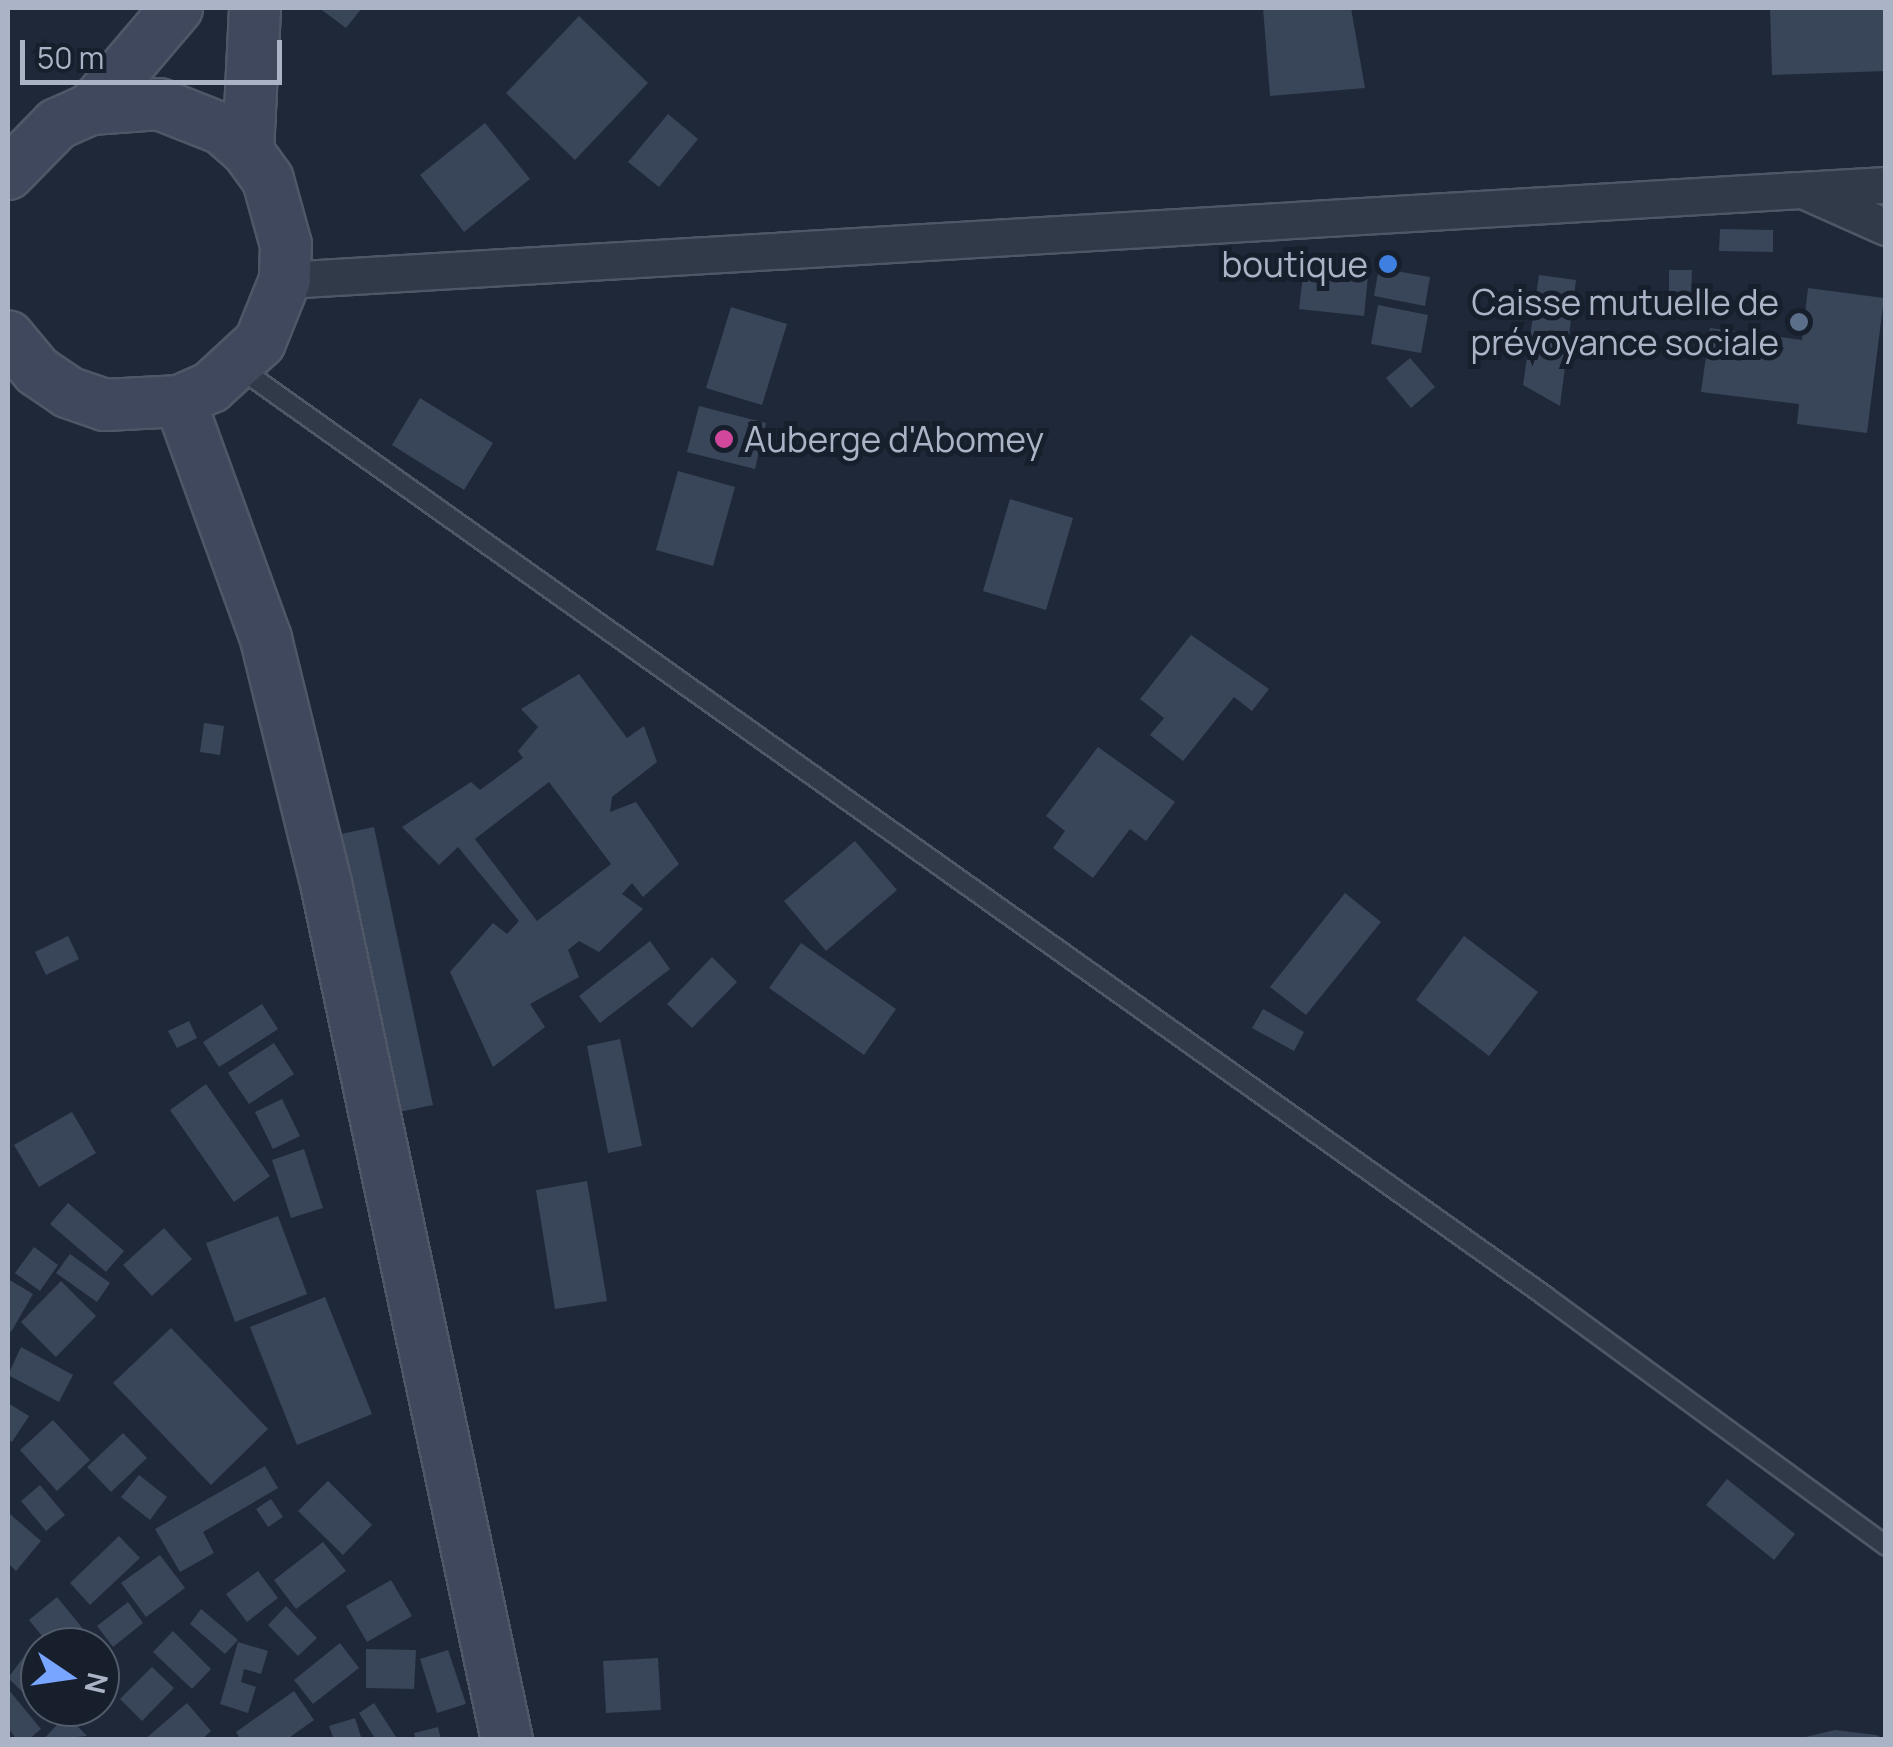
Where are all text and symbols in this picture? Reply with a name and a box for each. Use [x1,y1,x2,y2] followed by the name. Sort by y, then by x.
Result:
[25,20,288,82] scale bar
[37,37,104,78] text: 50 m
[1222,243,1368,285] place label: boutique
[1377,253,1399,275] marker: boutique
[1470,281,1779,363] place label: Caisse mutuelle de prévoyance sociale
[1788,311,1810,333] marker: Caisse mutuelle de prévoyance sociale
[744,418,1044,460] place label: Auberge d'Abomey
[713,428,735,450] marker: Auberge d'Abomey
[20,1627,120,1727] north arrow
[77,1669,118,1697] text: N

